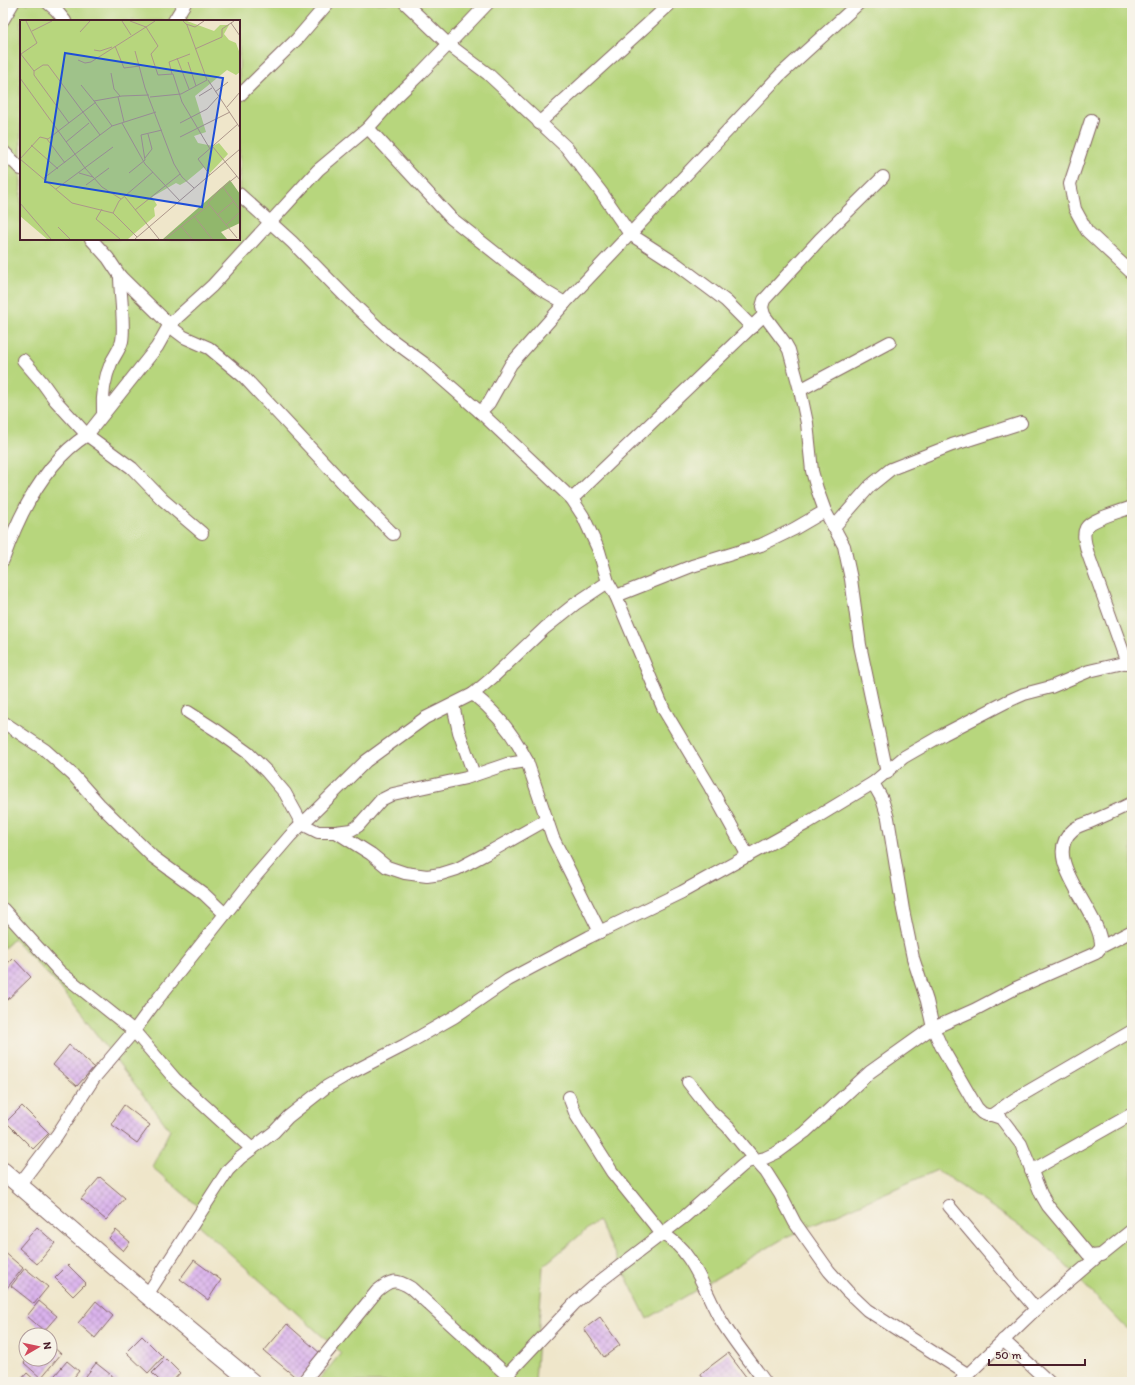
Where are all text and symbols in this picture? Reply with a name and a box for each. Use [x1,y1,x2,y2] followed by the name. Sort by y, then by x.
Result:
[20,20,240,240] inset map
[18,1327,58,1367] north arrow
[40,1341,54,1350] text: N
[989,1341,1085,1367] scale bar
[995,1348,1021,1362] text: 50 m

